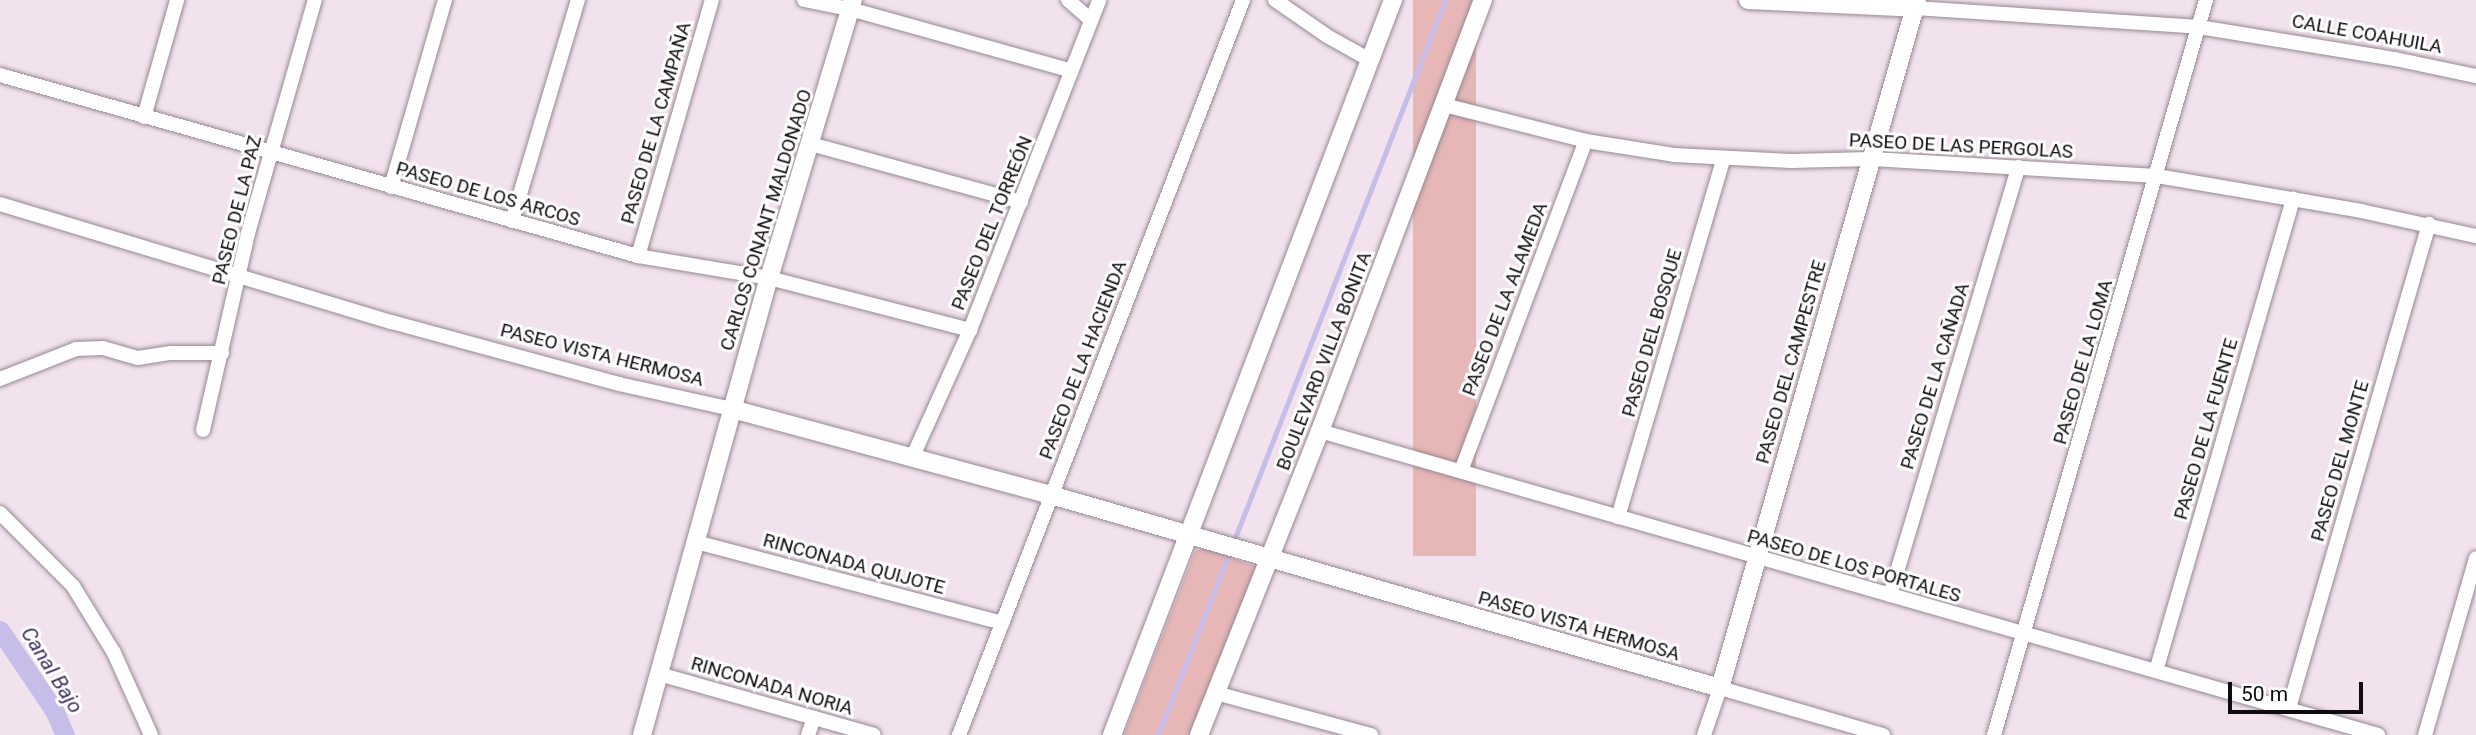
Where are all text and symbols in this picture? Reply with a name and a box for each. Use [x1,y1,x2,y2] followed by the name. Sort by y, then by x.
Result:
[2290,10,2444,58] street label: CALLE COAHUILA
[616,19,696,227] street label: PASEO DE LA CAMPAÑA
[715,86,817,354] street label: CARLOS CONANT MALDONADO
[1848,129,2074,163] street label: PASEO DE LAS PERGOLAS
[947,132,1037,314] street label: PASEO DEL TORREÓN
[207,133,267,287] street label: PASEO DE LA PAZ
[393,157,583,231] street label: PASEO DE LOS ARCOS
[1457,199,1553,399] street label: PASEO DE LA ALAMEDA
[1617,246,1687,420] street label: PASEO DEL BOSQUE
[1272,248,1376,474] street label: BOULEVARD VILLA BONITA
[1035,257,1131,463] street label: PASEO DE LA HACIENDA
[1751,258,1831,466] street label: PASEO DEL CAMPESTRE
[2049,277,2117,447] street label: PASEO DE LA LOMA
[1896,280,1974,472] street label: PASEO DE LA CAÑADA
[498,319,706,391] street label: PASEO VISTA HERMOSA
[2169,336,2243,522] street label: PASEO DE LA FUENTE
[2306,378,2374,544] street label: PASEO DEL MONTE
[1745,525,1963,607] street label: PASEO DE LOS PORTALES
[761,529,947,599] street label: RINCONADA QUIJOTE
[1476,586,1682,666] street label: PASEO VISTA HERMOSA
[16,622,88,718] water label: Canal Bajo
[688,652,856,720] street label: RINCONADA NORIA
[2231,668,2366,712] scale bar
[2241,682,2288,706] text: 50 m

